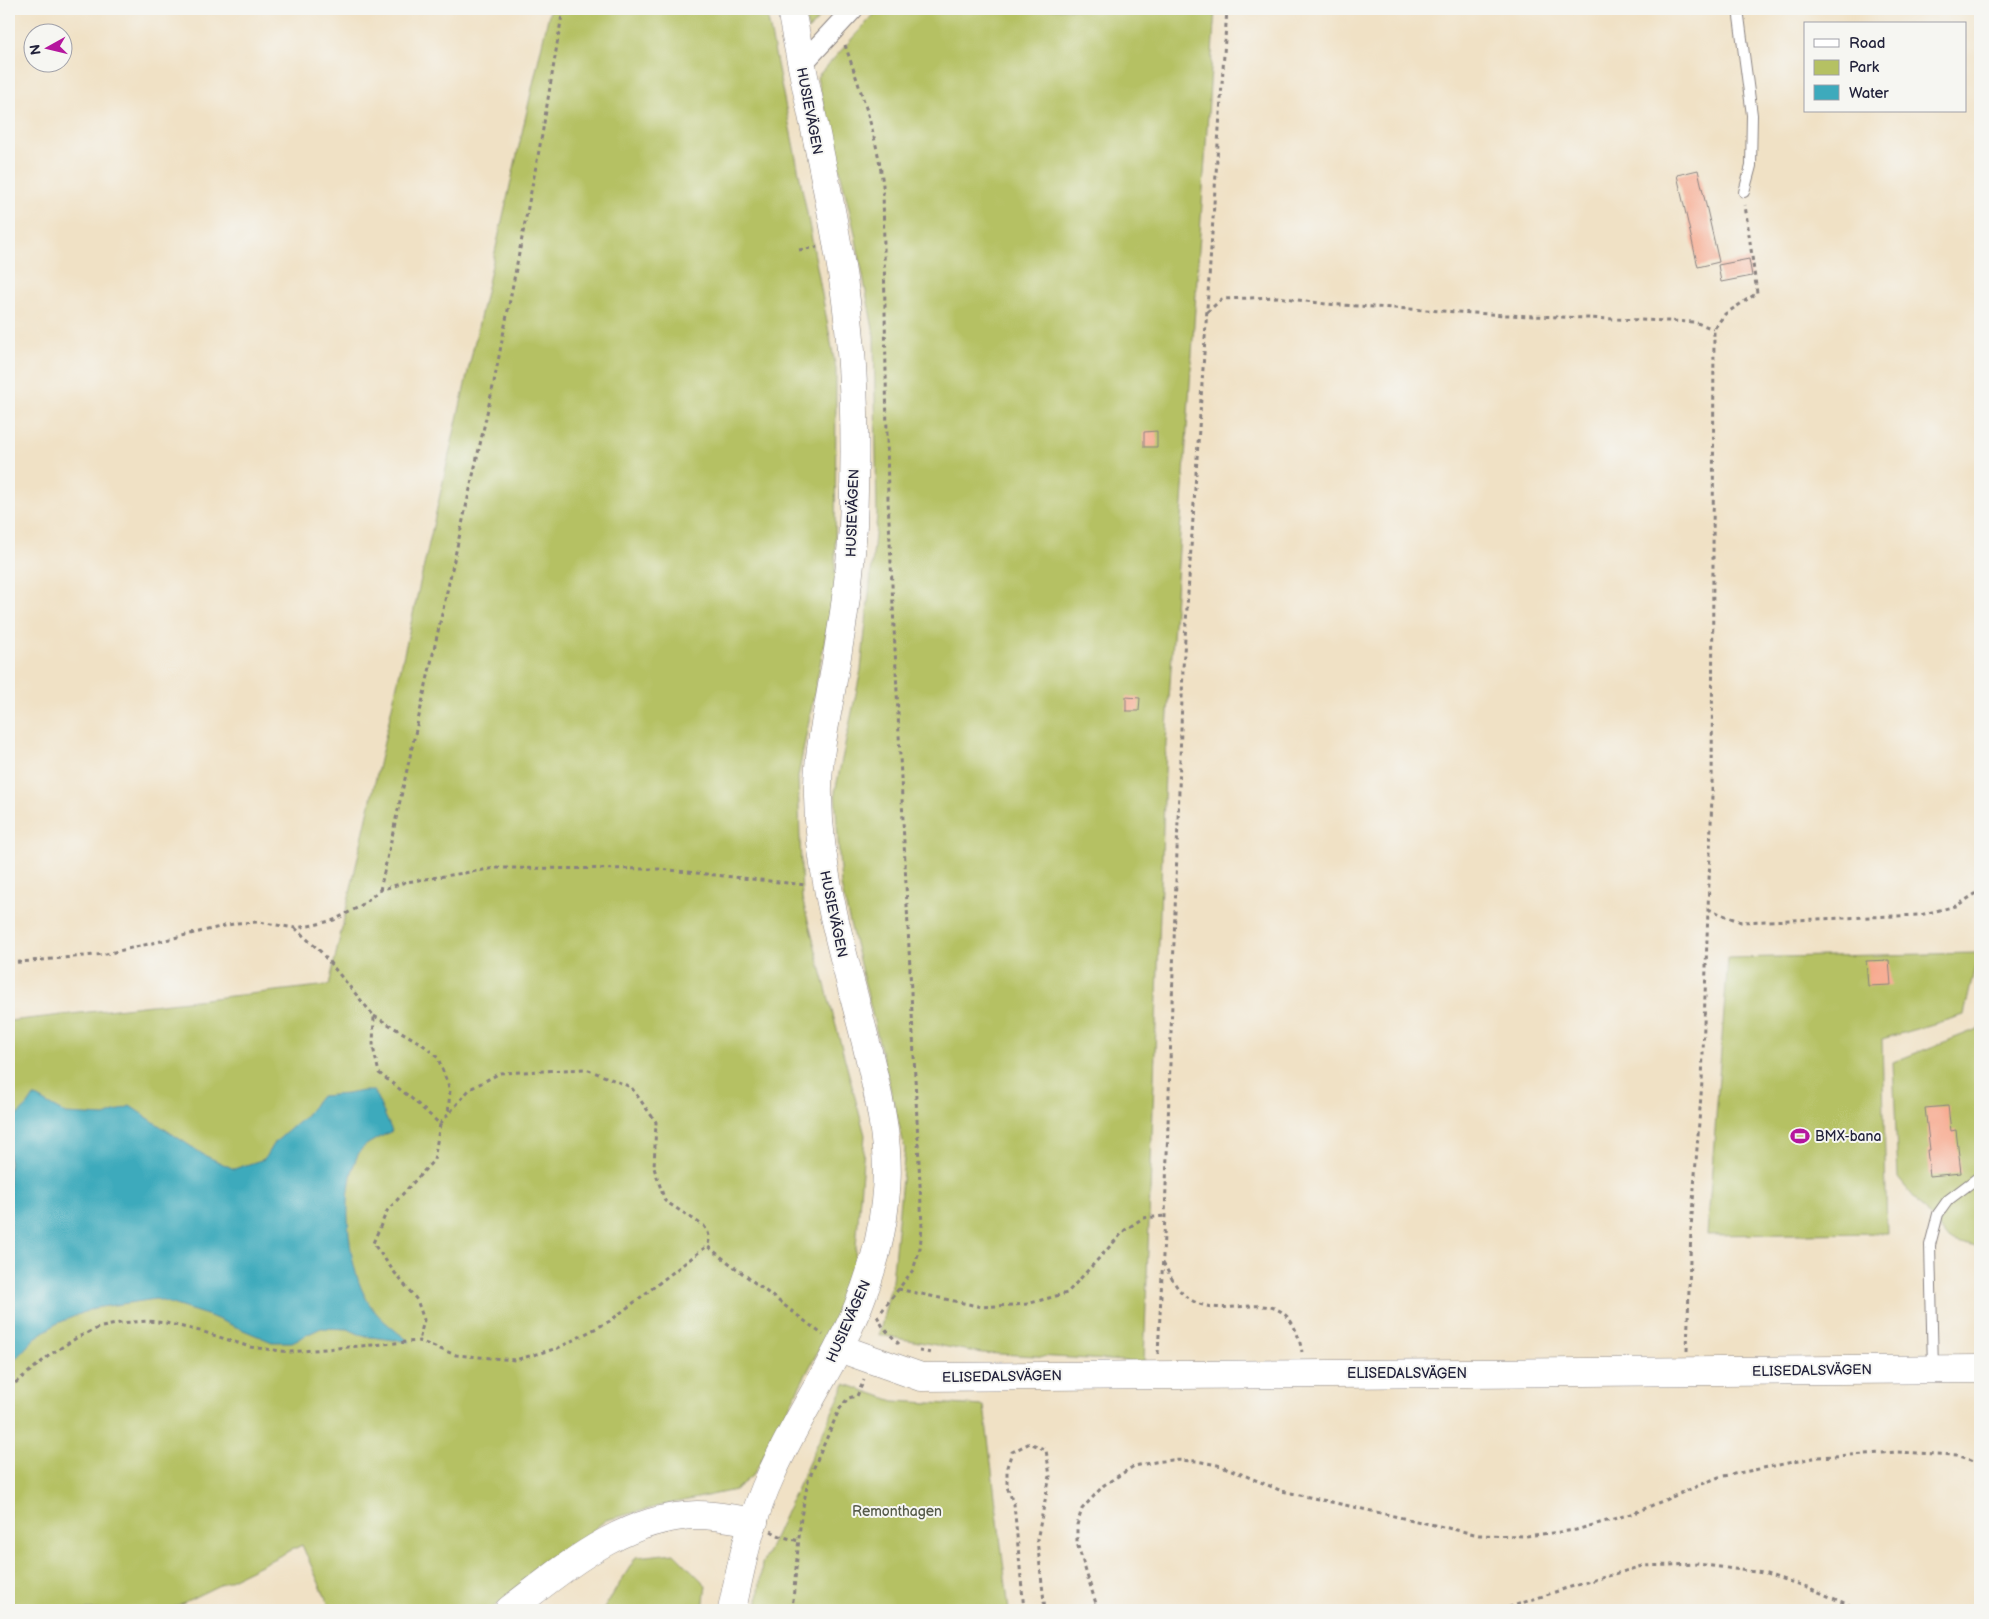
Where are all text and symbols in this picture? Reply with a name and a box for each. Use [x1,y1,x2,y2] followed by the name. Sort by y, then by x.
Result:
[22,22,72,72] north arrow
[1804,22,1966,112] legend
[1849,34,1885,53] text: Road
[26,43,45,56] text: N
[1849,58,1880,77] text: Park
[793,66,826,156] street label: HUSIEVÄGEN
[1849,84,1889,103] text: Water
[842,469,863,557] street label: HUSIEVÄGEN
[816,869,851,959] street label: HUSIEVÄGEN
[1789,1125,1811,1147] sports icon: BMX-bana
[1815,1128,1881,1145] place label: BMX-bana
[823,1277,874,1365] street label: HUSIEVÄGEN
[1752,1361,1872,1380] street label: ELISEDALSVÄGEN
[1347,1365,1467,1382] street label: ELISEDALSVÄGEN
[942,1367,1062,1386] street label: ELISEDALSVÄGEN
[852,1503,942,1520] park label: Remonthagen

